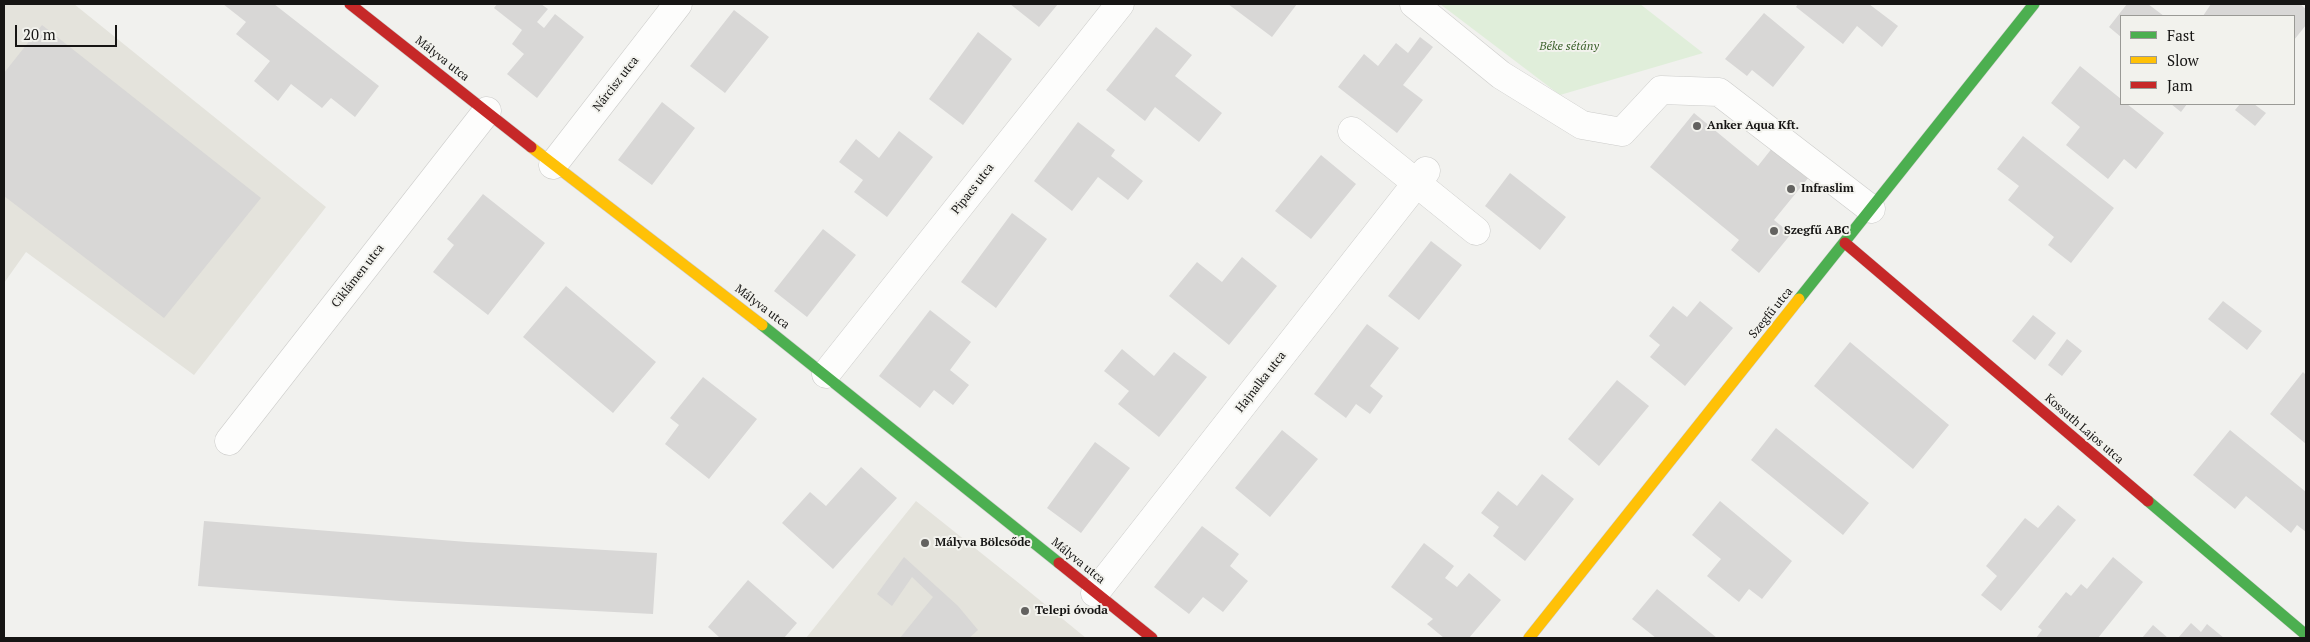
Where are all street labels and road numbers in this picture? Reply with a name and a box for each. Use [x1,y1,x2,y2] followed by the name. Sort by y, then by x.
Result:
[412,33,472,85] street label: Mályva utca
[590,54,642,114] street label: Nárcisz utca
[949,161,997,217] street label: Pipacs utca
[329,241,387,311] street label: Ciklámen utca
[732,282,792,332] street label: Mályva utca
[1746,285,1796,341] street label: Szegfű utca
[1233,349,1289,415] street label: Hajnalka utca
[2042,391,2126,467] street label: Kossuth Lajos utca
[1048,535,1108,587] street label: Mályva utca

